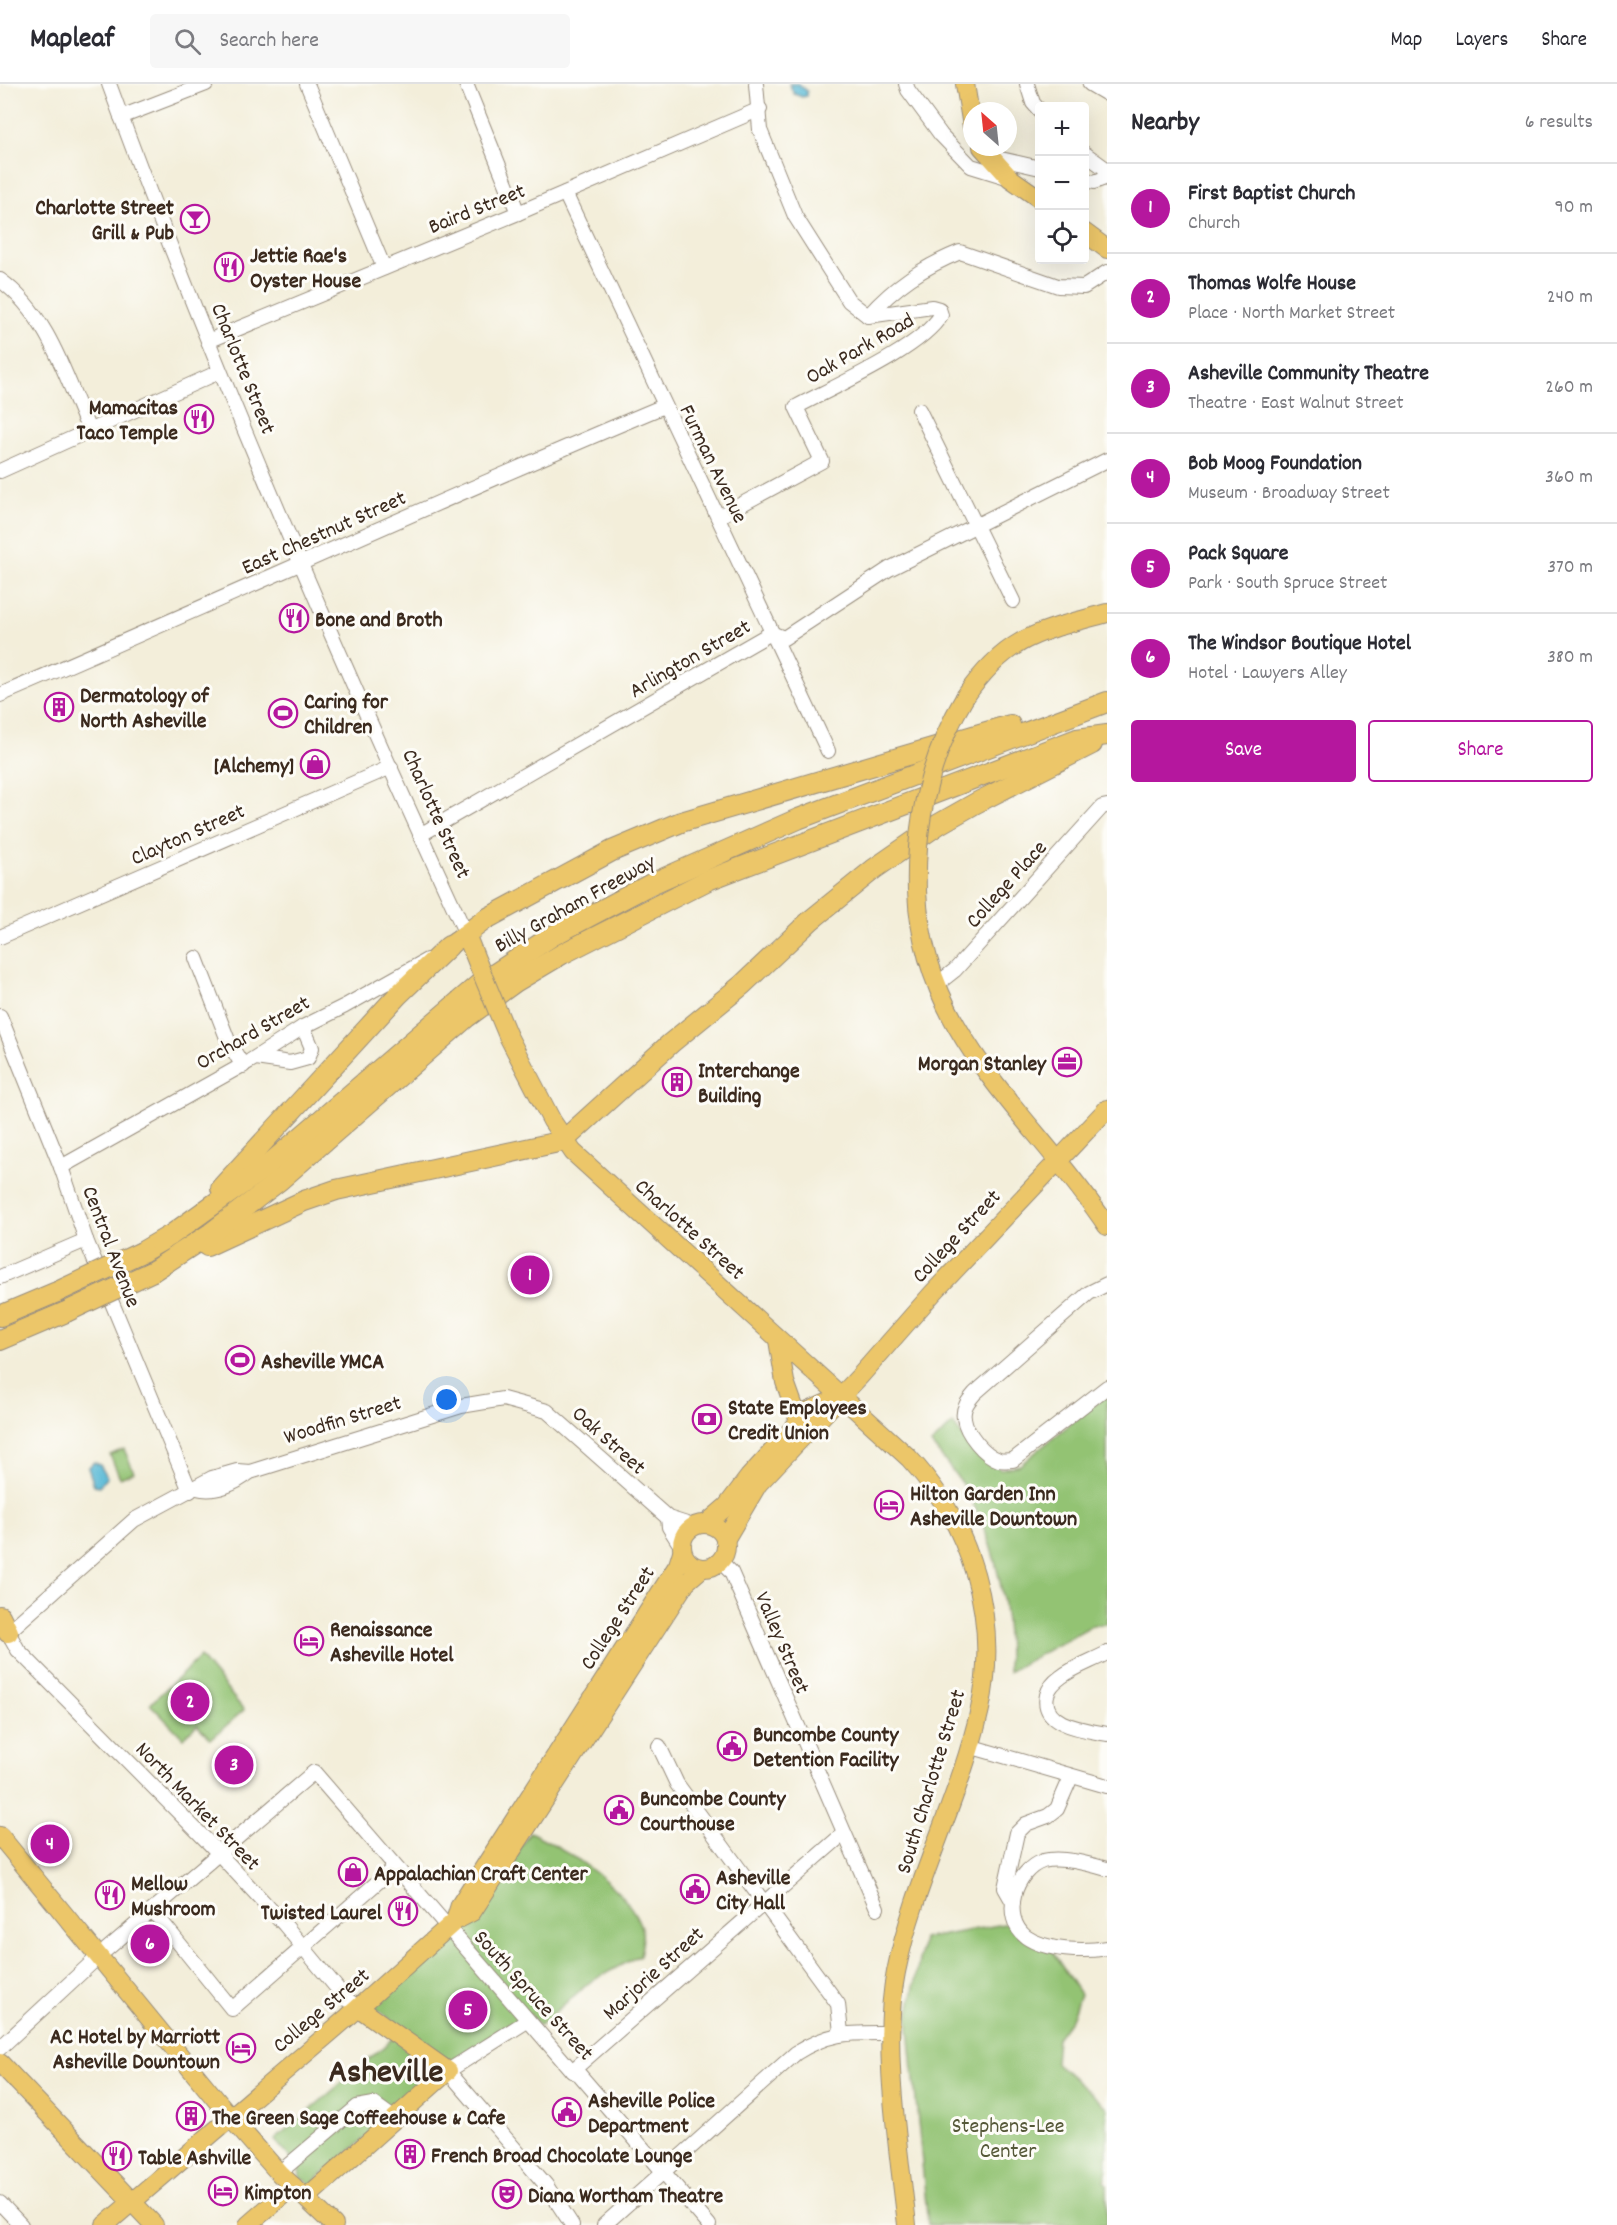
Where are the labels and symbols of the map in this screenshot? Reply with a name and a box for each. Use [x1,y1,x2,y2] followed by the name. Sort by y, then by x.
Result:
[963,102,1017,156] north arrow
[424,177,530,244] street label: Baird Street
[35,194,175,250] place label: Charlotte Street Grill & Pub
[179,203,211,235] bar icon: Charlotte Street Grill & Pub
[250,242,362,298] place label: Jettie Rae's Oyster House
[213,251,245,283] restaurant icon: Jettie Rae's Oyster House
[201,299,282,439] street label: Charlotte Street
[801,306,921,394] street label: Oak Park Road
[77,394,178,450] place label: Mamacitas Taco Temple
[670,400,754,529] street label: Furman Avenue
[183,403,215,435] restaurant icon: Mamacitas Taco Temple
[237,484,412,584] street label: East Chestnut Street
[278,602,310,634] restaurant icon: Bone and Broth
[315,606,443,637] place label: Bone and Broth
[624,613,757,707] street label: Arlington Street
[80,682,210,738] place label: Dermatology of North Asheville
[304,688,389,744] place label: Caring for Children
[43,691,75,723] building icon: Dermatology of North Asheville
[267,697,299,729] sports icon: Caring for Children
[392,745,477,884] street label: Charlotte Street
[299,748,331,780] shop icon: [Alchemy]
[214,752,294,783] place label: [Alchemy]
[126,797,250,875] street label: Clayton Street
[960,834,1056,936] street label: College Place
[490,847,663,962] street label: Billy Graham Freeway
[191,989,316,1079] street label: Orchard Street
[1051,1046,1083,1078] office icon: Morgan Stanley
[918,1050,1047,1081] place label: Morgan Stanley
[698,1057,800,1113] place label: Interchange Building
[661,1066,693,1098] building icon: Interchange Building
[627,1173,751,1289] street label: Charlotte Street
[72,1182,147,1312] street label: Central Avenue
[906,1183,1009,1291] street label: College Street
[510,1252,550,1298] pin: 1
[224,1344,256,1376] sports icon: Asheville YMCA
[261,1348,384,1379] place label: Asheville YMCA
[432,1385,461,1414] your location
[280,1389,406,1454] street label: Woodfin Street
[728,1394,867,1450] place label: State Employees Credit Union
[564,1400,652,1483] street label: Oak Street
[691,1403,723,1435] bank icon: State Employees Credit Union
[910,1480,1077,1536] place label: Hilton Garden Inn Asheville Downtown
[873,1489,905,1521] hotel icon: Hilton Garden Inn Asheville Downtown
[574,1561,664,1677] street label: College Street
[745,1587,816,1699] street label: Valley Street
[330,1616,454,1672] place label: Renaissance Asheville Hotel
[293,1625,325,1657] hotel icon: Renaissance Asheville Hotel
[170,1680,210,1724] pin: 2
[890,1686,975,1878] street label: South Charlotte Street
[753,1721,900,1777] place label: Buncombe County Detention Facility
[716,1730,748,1762] public building icon: Buncombe County Detention Facility
[127,1736,266,1879] street label: North Market Street
[214,1742,254,1788] pin: 3
[640,1785,786,1841] place label: Buncombe County Courthouse
[603,1794,635,1826] public building icon: Buncombe County Courthouse
[31,1822,70,1866] pin: 4
[337,1856,369,1888] shop icon: Appalachian Craft Center
[374,1860,588,1891] place label: Appalachian Craft Center
[716,1864,791,1920] place label: Asheville City Hall
[131,1870,216,1926] place label: Mellow Mushroom
[679,1873,711,1905] public building icon: Asheville City Hall
[94,1879,126,1911] restaurant icon: Mellow Mushroom
[387,1895,419,1927] restaurant icon: Twisted Laurel
[261,1899,383,1930] place label: Twisted Laurel
[597,1920,712,2029] street label: Marjorie Street
[130,1922,170,1966] pin: 6
[465,1924,600,2069] street label: South Spruce Street
[267,1962,378,2062] street label: College Street
[448,1988,488,2032] pin: 5
[50,2023,221,2079] place label: AC Hotel by Marriott Asheville Downtown
[225,2032,257,2064] hotel icon: AC Hotel by Marriott Asheville Downtown
[329,2050,444,2099] district label: Asheville
[588,2087,715,2143] place label: Asheville Police Department
[551,2096,583,2128] public building icon: Asheville Police Department
[175,2100,207,2132] building icon: The Green Sage Coffeehouse & Cafe
[212,2104,506,2135] place label: The Green Sage Coffeehouse & Cafe
[952,2112,1064,2168] park label: Stephens-Lee Center
[394,2138,426,2170] building icon: French Broad Chocolate Lounge
[101,2140,133,2172] restaurant icon: Table Ashville
[431,2142,693,2173] place label: French Broad Chocolate Lounge
[138,2144,252,2175] place label: Table Ashville
[207,2175,239,2207] hotel icon: Kimpton
[491,2178,523,2210] theatre icon: Diana Wortham Theatre
[244,2179,312,2210] place label: Kimpton
[528,2182,724,2213] place label: Diana Wortham Theatre

